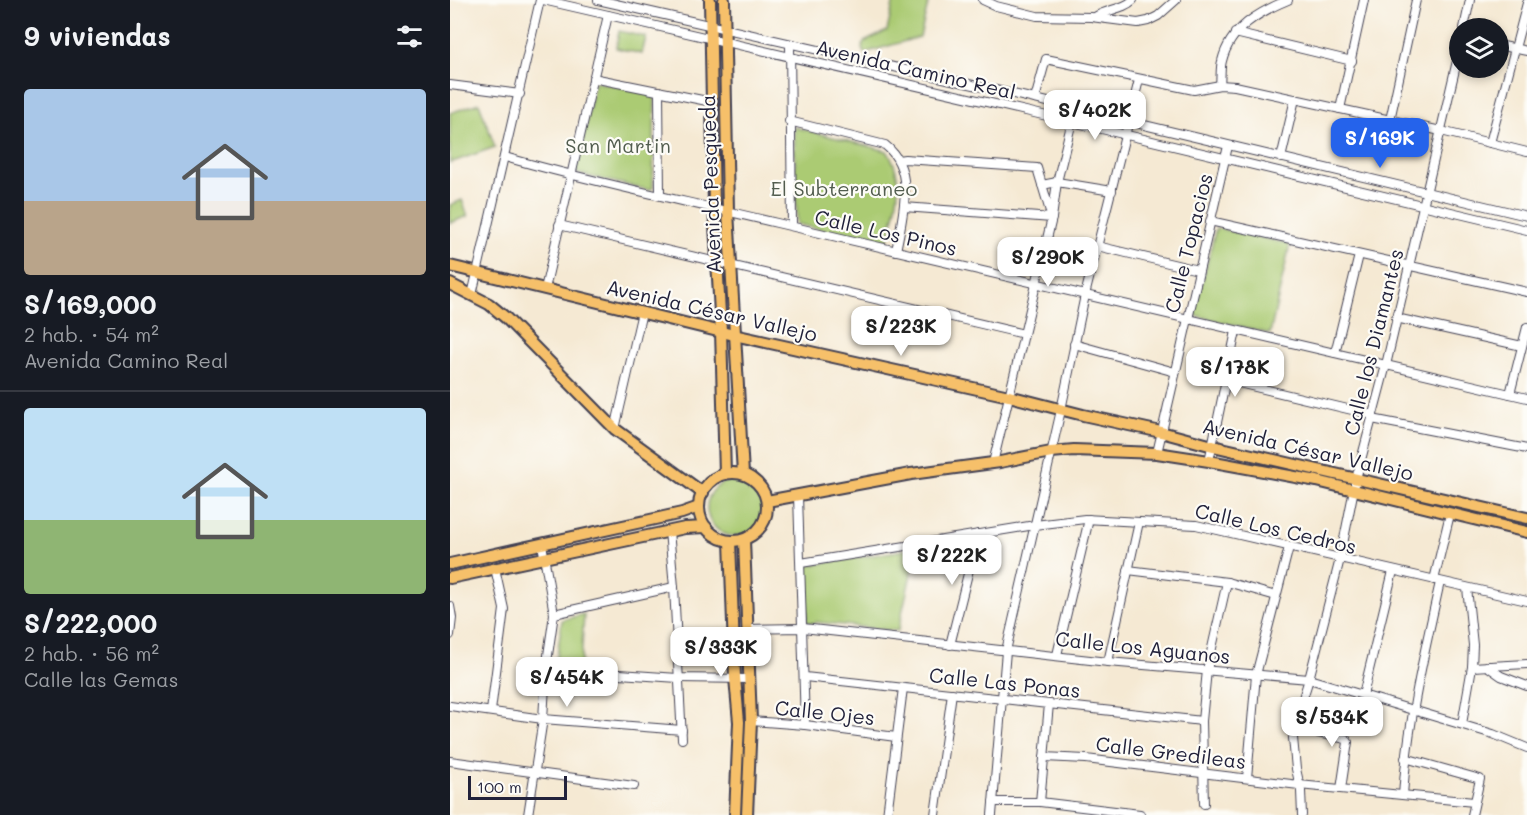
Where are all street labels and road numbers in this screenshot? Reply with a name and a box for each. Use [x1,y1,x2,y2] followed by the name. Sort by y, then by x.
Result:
[814,33,1018,105] street label: Avenida Camino Real
[694,94,726,274] street label: Avenida Pesqueda
[1158,171,1218,315] street label: Calle Topacios
[812,203,960,261] street label: Calle Los Pinos
[1337,246,1409,438] street label: Calle los Diamantes
[604,273,820,347] street label: Avenida César Vallejo
[1200,412,1416,486] street label: Avenida César Vallejo
[1193,497,1359,559] street label: Calle Los Cedros
[1054,625,1232,669] street label: Calle Los Aguanos
[928,661,1082,703] street label: Calle Las Ponas
[774,694,876,730] street label: Calle Ojes
[1094,730,1248,774] street label: Calle Gredileas

